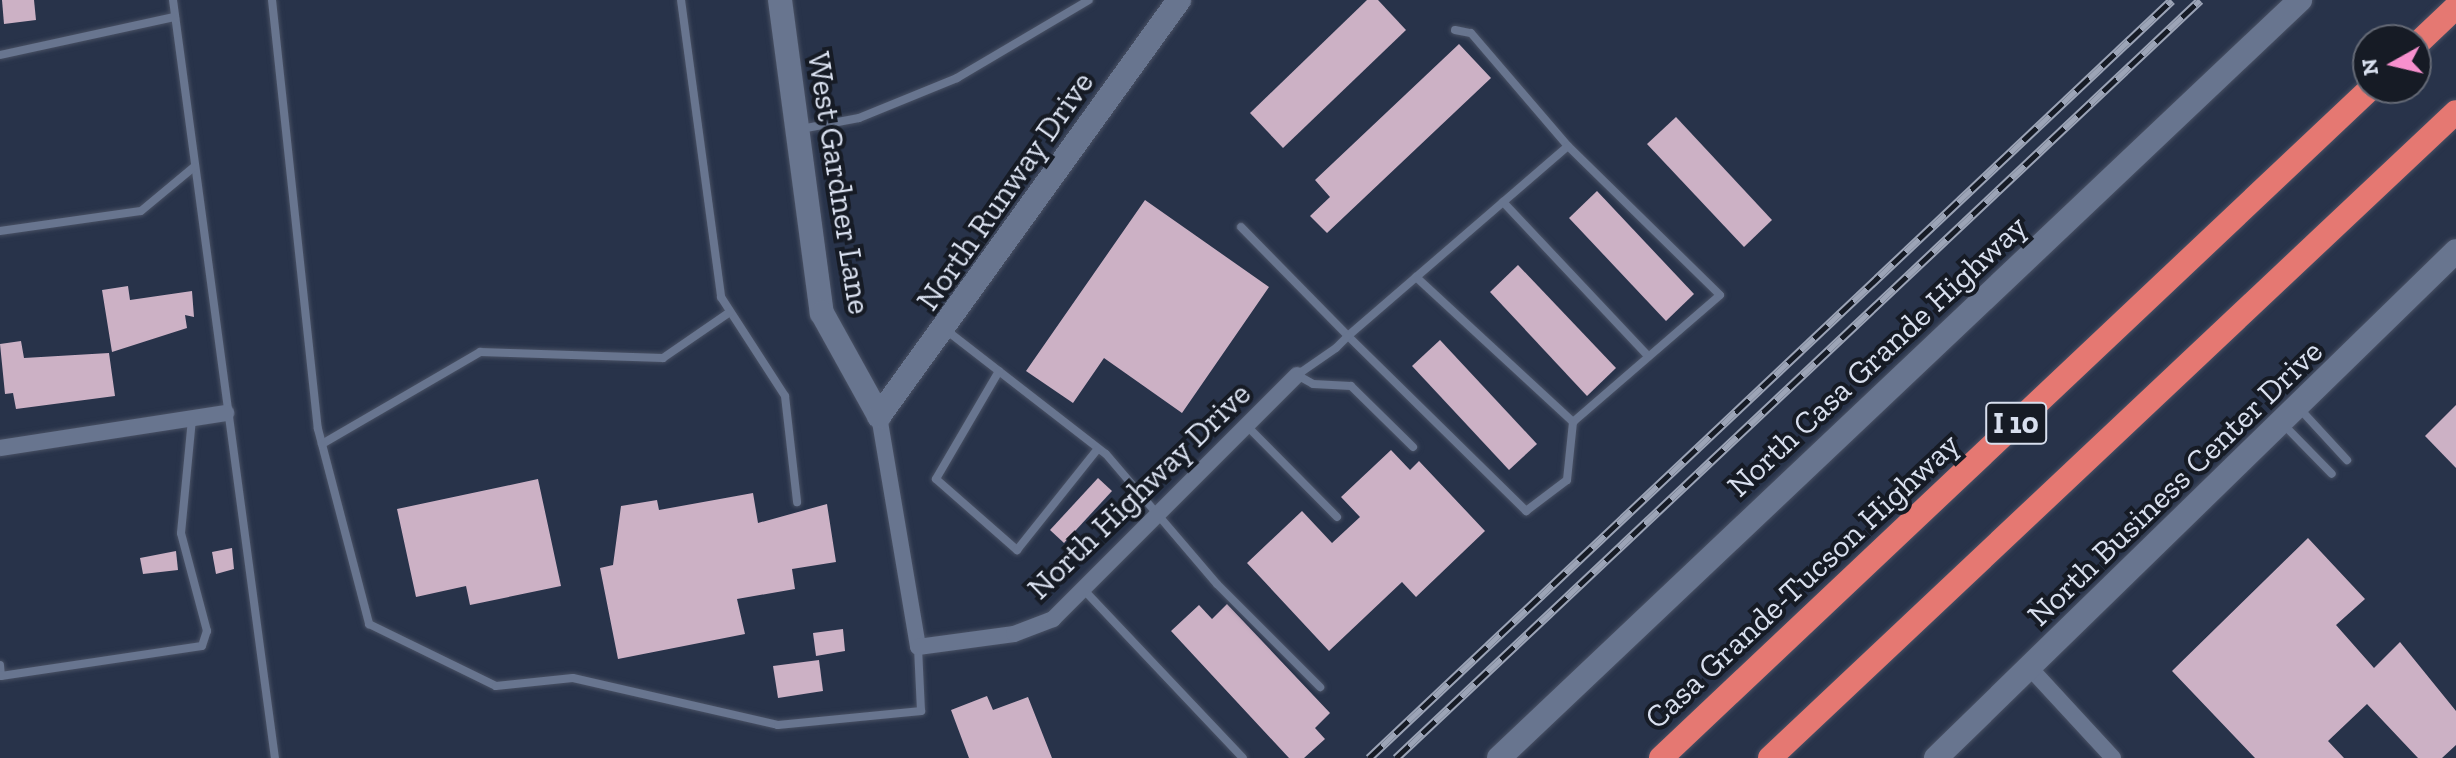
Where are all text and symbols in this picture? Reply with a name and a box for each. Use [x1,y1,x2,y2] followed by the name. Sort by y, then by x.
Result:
[2352,24,2432,104] north arrow
[799,49,879,317] street label: West Gardner Lane
[2355,57,2384,77] text: N
[908,64,1102,318] street label: North Runway Drive
[1719,207,2035,505] street label: North Casa Grande Highway
[2019,332,2331,634] street label: North Business Center Drive
[1019,374,1259,608] street label: North Highway Drive
[1984,397,2048,449] road number: I 10
[1637,425,1967,737] street label: Casa Grande-Tucson Highway

